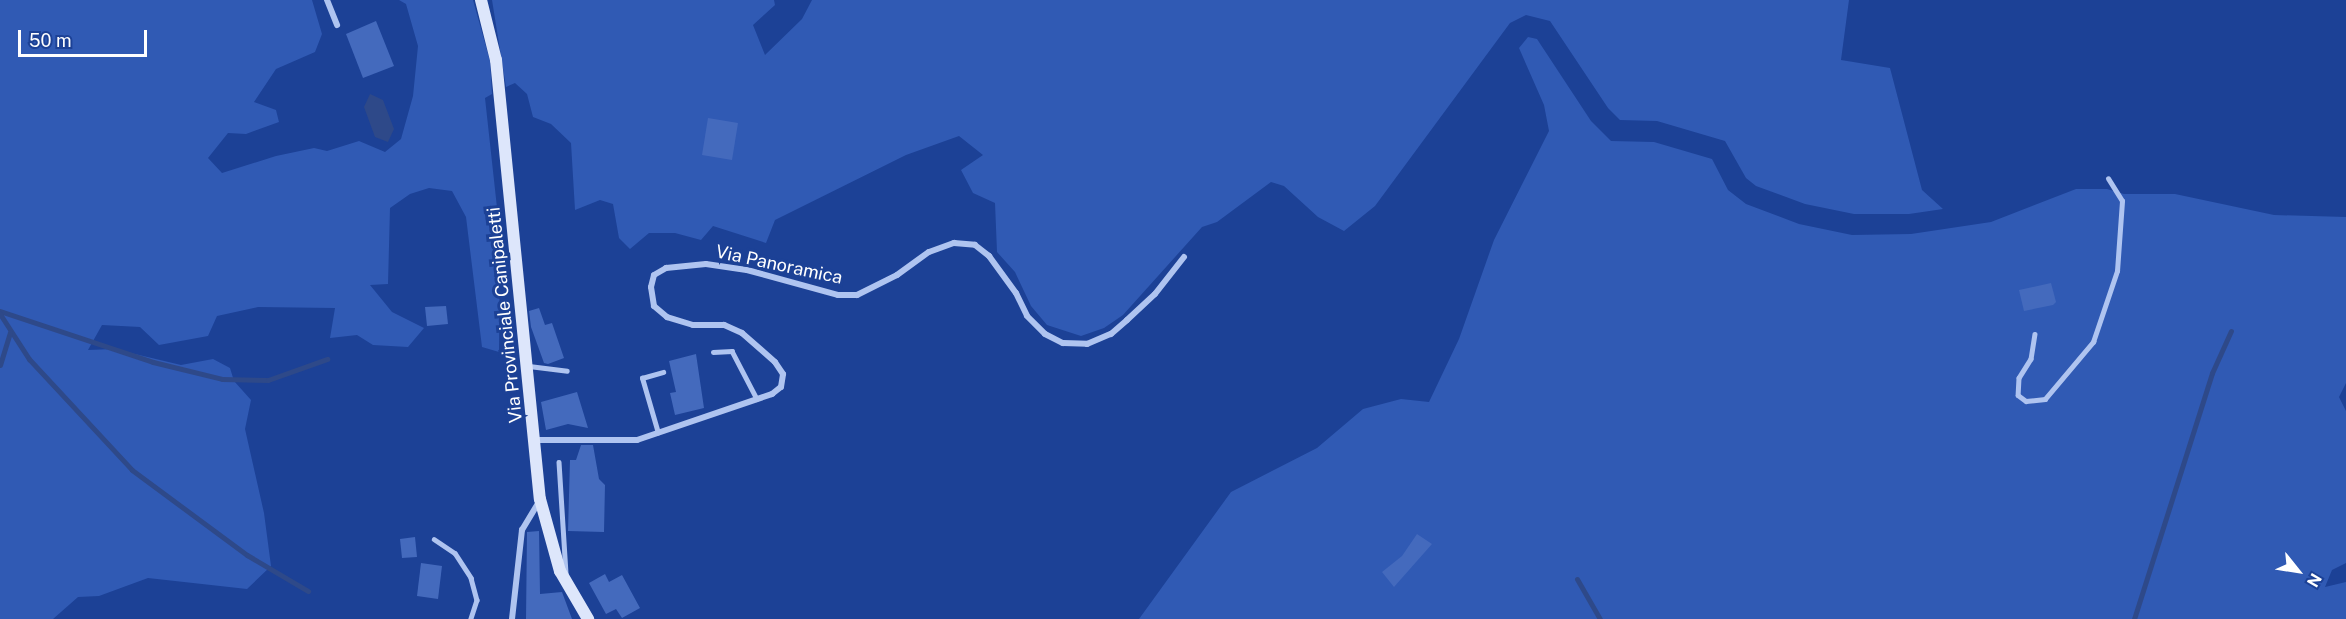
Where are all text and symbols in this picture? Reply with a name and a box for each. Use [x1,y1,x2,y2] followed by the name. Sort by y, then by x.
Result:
[21,18,150,56] scale bar
[29,30,72,51] text: 50 m
[483,206,527,424] street label: Via Provinciale Canipaletti
[714,241,844,289] street label: Via Panoramica
[2268,541,2328,601] north arrow
[2303,570,2325,590] text: N

